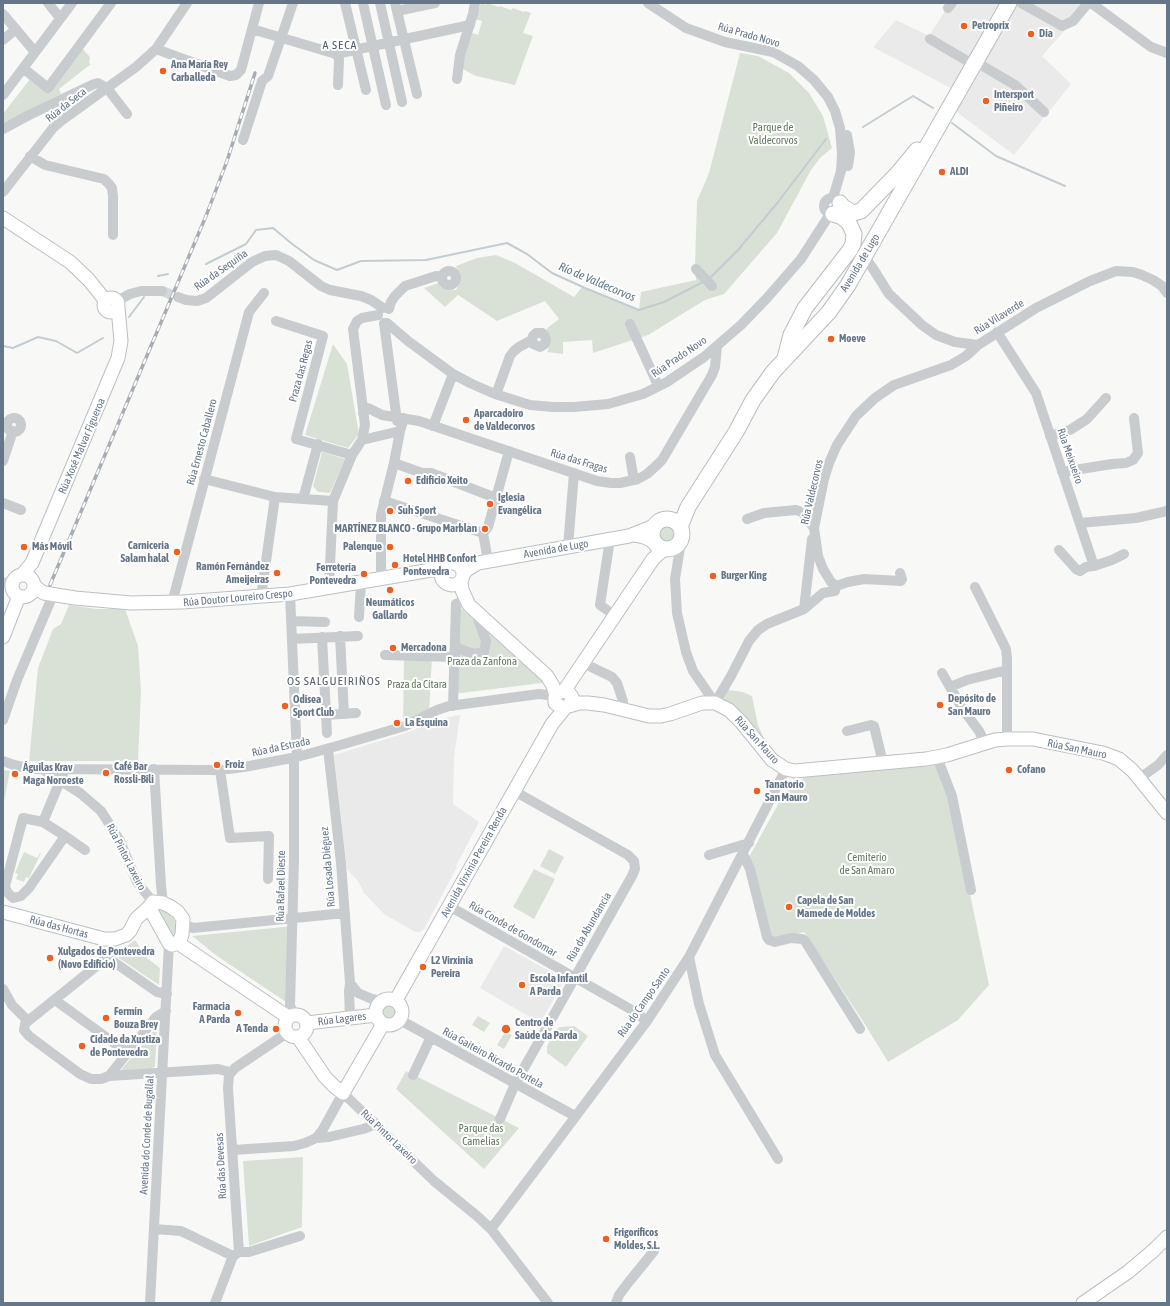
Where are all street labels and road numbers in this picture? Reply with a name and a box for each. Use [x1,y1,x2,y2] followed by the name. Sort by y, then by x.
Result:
[716,20,782,50] street label: Rúa Prado Novo
[43,85,89,125] street label: Rúa da Seca
[837,232,883,294] street label: Avenida de Lugo
[192,247,250,293] street label: Rúa da Sequiña
[972,296,1026,338] street label: Rúa Vilaverde
[649,334,709,380] street label: Rúa Prado Novo
[286,338,316,404] street label: Praza das Regas
[56,396,108,496] street label: Rúa Xosé Malvar Figueroa
[184,397,220,487] street label: Rúa Ernesto Caballero
[1054,426,1086,486] street label: Rúa Meixueiro
[549,446,609,476] street label: Rúa das Fragas
[798,458,826,526] street label: Rúa Valdecorvos
[523,537,589,561] street label: Avenida de Lugo
[183,587,293,609] street label: Rúa Doutor Loureiro Crespo
[732,713,782,767] street label: Rúa San Mauro
[251,734,311,760] street label: Rúa da Estrada
[1046,736,1108,762] street label: Rúa San Mauro
[438,805,510,919] street label: Avenida Virxinia Pereira Renda
[104,821,148,893] street label: Rúa Pintor Laxeiro
[318,826,338,908] street label: Rúa Losada Diéguez
[274,850,288,922] street label: Rúa Rafael Dieste
[564,890,614,964] street label: Rúa da Abundancia
[467,898,559,960] street label: Rúa Conde de Gondomar
[28,913,90,941] street label: Rúa das Hortas
[615,964,673,1040] street label: Rúa do Campo Santo
[317,1009,367,1029] street label: Rúa Lagares
[440,1025,546,1091] street label: Rúa Gaiteiro Ricardo Portela
[137,1075,157,1195] street label: Avenida do Conde de Bugallal
[358,1107,420,1167] street label: Rúa Pintor Laxeiro
[213,1132,229,1200] street label: Rúa das Devesas

